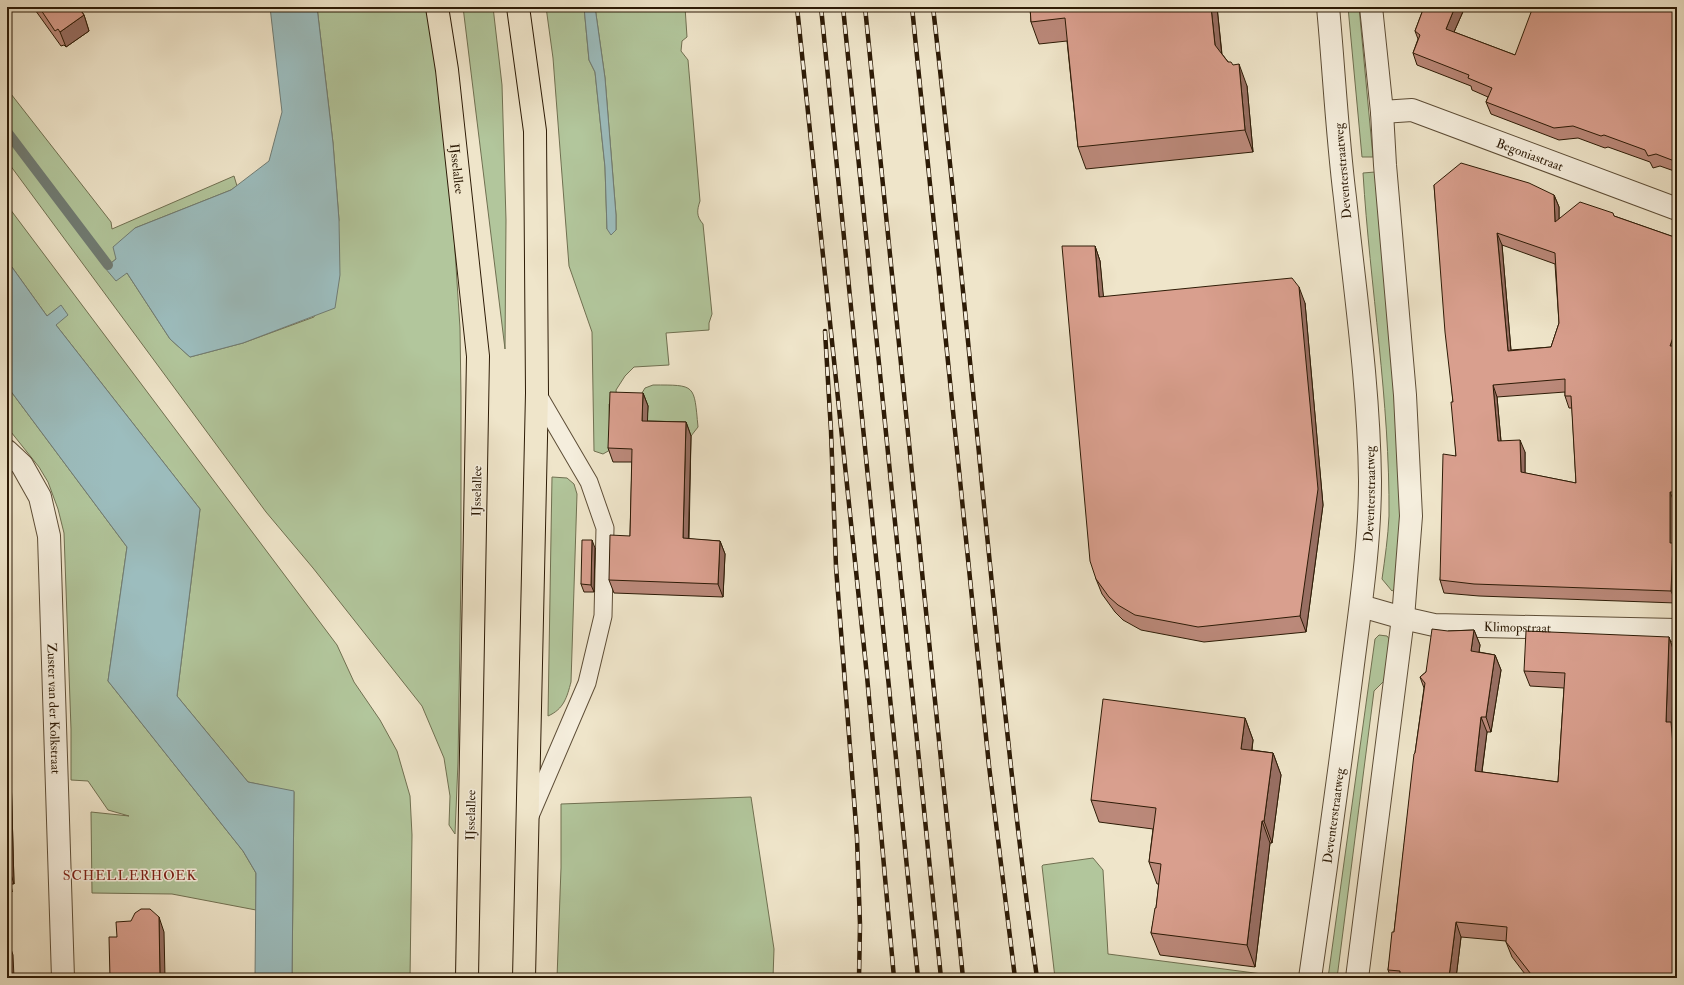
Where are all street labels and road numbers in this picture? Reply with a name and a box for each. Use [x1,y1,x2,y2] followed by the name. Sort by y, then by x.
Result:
[1331,122,1355,220] street label: Deventerstraatweg
[1494,135,1566,175] street label: Begoniastraat
[446,143,467,195] street label: IJsselallee
[1360,445,1379,543] street label: Deventerstraatweg
[469,465,485,517] street label: IJsselallee
[1484,619,1551,637] street label: Klimopstraat
[43,643,64,774] street label: Zuster van der Kolkstraat
[1320,766,1348,865] street label: Deventerstraatweg
[463,789,479,841] street label: IJsselallee

